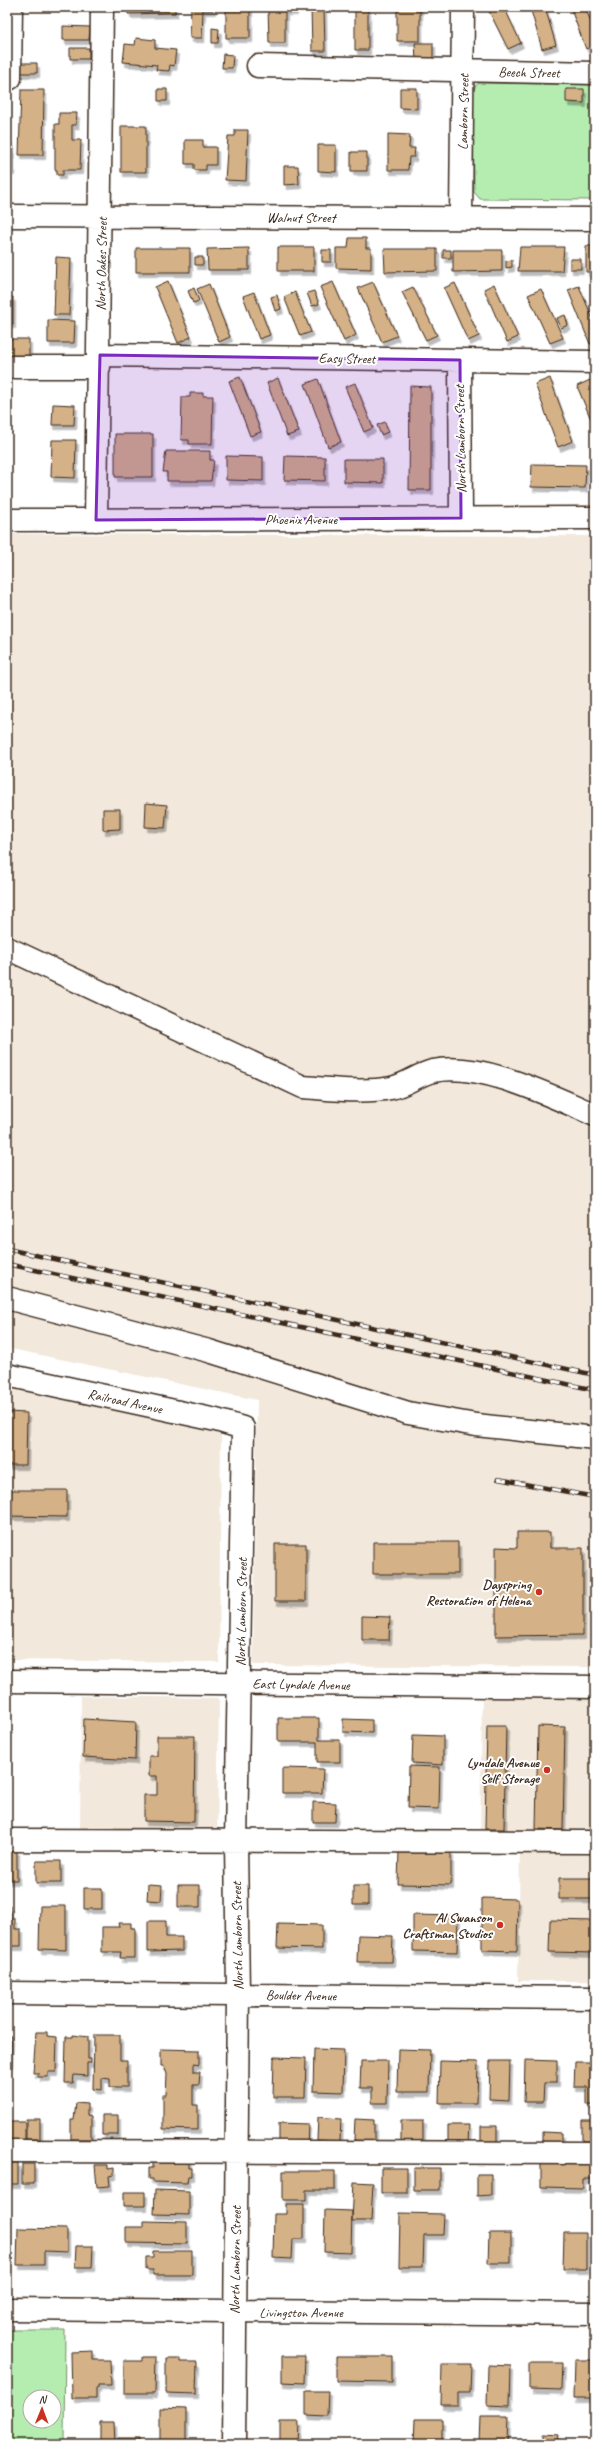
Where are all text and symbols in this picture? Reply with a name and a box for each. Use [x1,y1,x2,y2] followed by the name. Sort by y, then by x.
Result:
[498,63,561,82] street label: Beech Street
[454,73,473,150] street label: Lamborn Street
[267,209,338,226] street label: Walnut Street
[92,216,111,311] street label: North Oakes Street
[319,350,377,368] street label: Easy Street
[451,383,470,493] street label: North Lamborn Street
[265,511,338,528] street label: Phoenix Avenue
[86,1385,165,1418] street label: Railroad Avenue
[232,1556,251,1666] street label: North Lamborn Street
[426,1576,532,1609] place label: Dayspring Restoration of Helena
[534,1587,544,1597] marker: Dayspring Restoration of Helena
[252,1675,351,1694] street label: East Lyndale Avenue
[467,1754,540,1787] place label: Lyndale Avenue Self Storage
[542,1765,552,1775] marker: Lyndale Avenue Self Storage
[228,1880,247,1990] street label: North Lamborn Street
[402,1909,494,1942] place label: Al Swanson Craftsman Studios
[495,1920,505,1930] marker: Al Swanson Craftsman Studios
[266,1986,338,2005] street label: Boulder Avenue
[226,2204,245,2314] street label: North Lamborn Street
[259,2304,344,2321] street label: Livingston Avenue
[22,2389,62,2429] north arrow
[39,2392,48,2406] text: N

